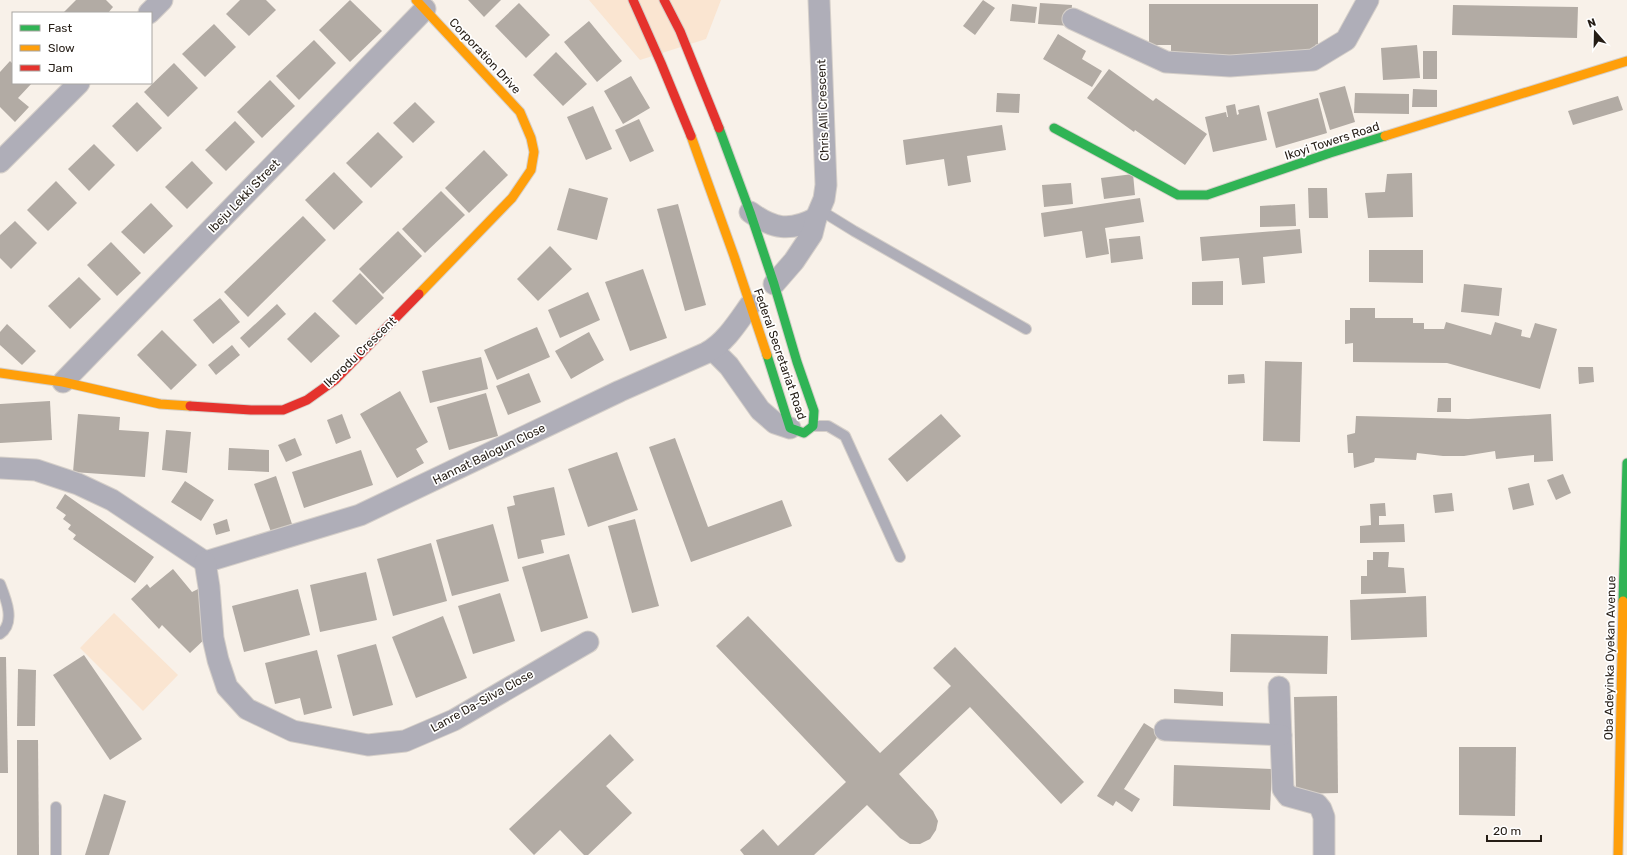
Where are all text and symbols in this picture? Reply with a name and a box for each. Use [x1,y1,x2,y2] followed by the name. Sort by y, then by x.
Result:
[12,12,152,84] legend
[1575,12,1615,52] north arrow
[446,15,524,97] street label: Corporation Drive
[1586,16,1598,31] text: N
[48,21,72,35] text: Fast
[48,41,75,55] text: Slow
[814,59,832,161] street label: Chris Alli Crescent
[48,61,73,75] text: Jam
[1283,119,1381,163] street label: Ikoyi Towers Road
[205,156,283,236] street label: Ibeju Lekki Street
[751,287,809,421] street label: Federal Secretariat Road
[321,314,399,390] street label: Ikorodu Crescent
[430,420,548,487] street label: Hannat Balogun Close
[1602,575,1618,740] street label: Oba Adeyinka Oyekan Avenue
[428,667,536,735] street label: Lanre Da-Silva Close
[1487,817,1541,843] scale bar
[1493,824,1521,838] text: 20 m

